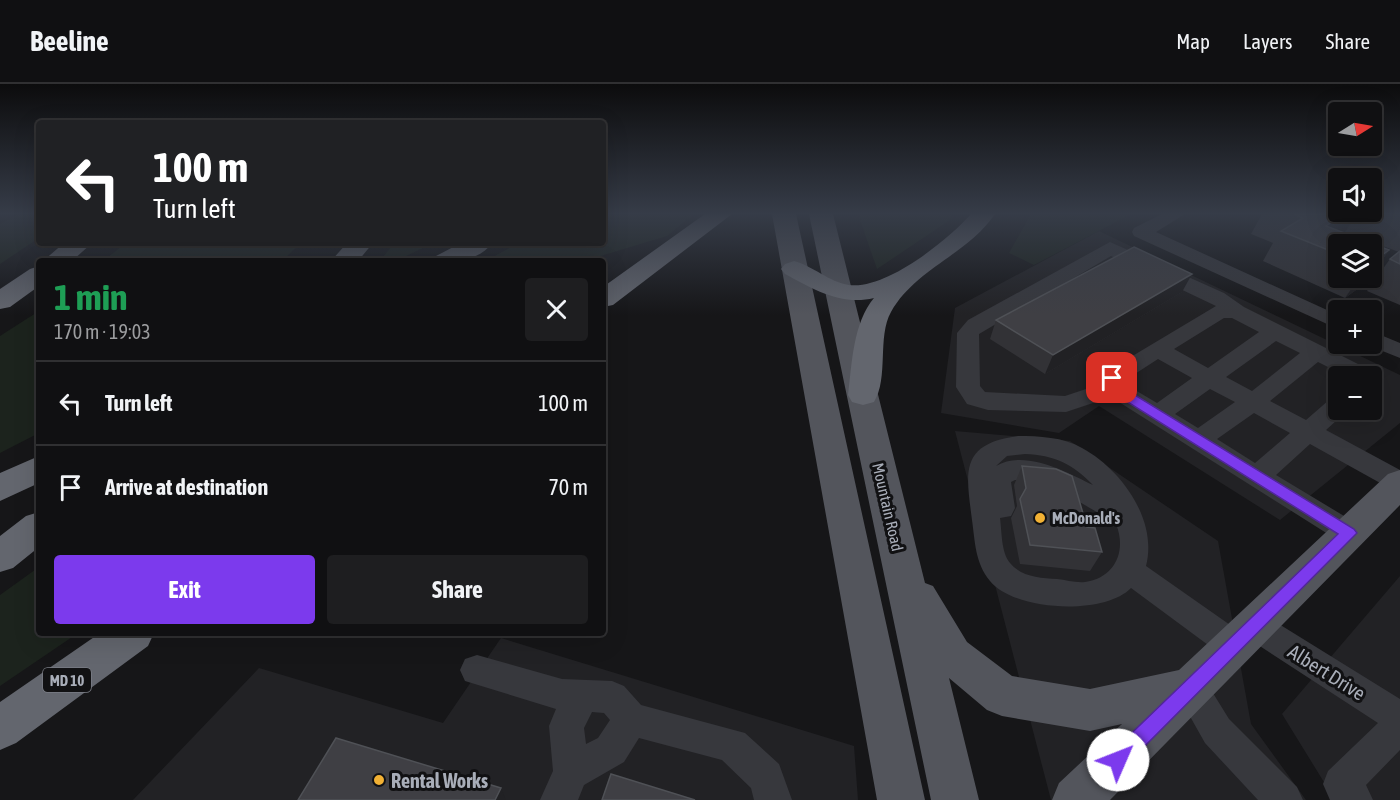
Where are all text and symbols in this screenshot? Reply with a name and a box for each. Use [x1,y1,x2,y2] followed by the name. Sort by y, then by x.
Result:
[30,25,109,57] text: Beeline
[1176,29,1210,53] text: Map
[1243,29,1293,53] text: Layers
[1326,29,1370,53] text: Share
[1328,102,1382,156] north arrow
[1328,102,1382,420] map controls
[153,143,248,191] text: 100 m
[54,144,132,222] icon: left
[1328,168,1382,222] button: sound
[153,193,236,224] text: Turn left
[1328,234,1382,288] button: layers
[54,276,128,318] text: 1 min
[525,278,588,341] button: close
[1328,300,1382,354] button: +
[54,320,151,343] text: 170 m · 19:03
[1086,352,1137,403] pin
[1095,361,1128,394] icon: arrive
[1328,366,1382,420] button: −
[54,387,87,420] icon: left
[105,390,172,416] text: Turn left
[538,390,588,416] text: 100 m
[869,461,907,553] street label: Mountain Road
[54,471,87,504] icon: arrive
[105,474,268,500] text: Arrive at destination
[548,474,588,500] text: 70 m
[1052,509,1121,527] place label: McDonald's
[1033,511,1047,525] marker: McDonald's
[54,555,315,624] button: Exit
[327,555,588,624] button: Share
[1284,639,1370,705] street label: Albert Drive
[43,668,91,692] road number: MD 10
[1086,728,1150,792] position arrow
[391,769,488,792] place label: Rental Works
[372,773,386,787] marker: Rental Works

